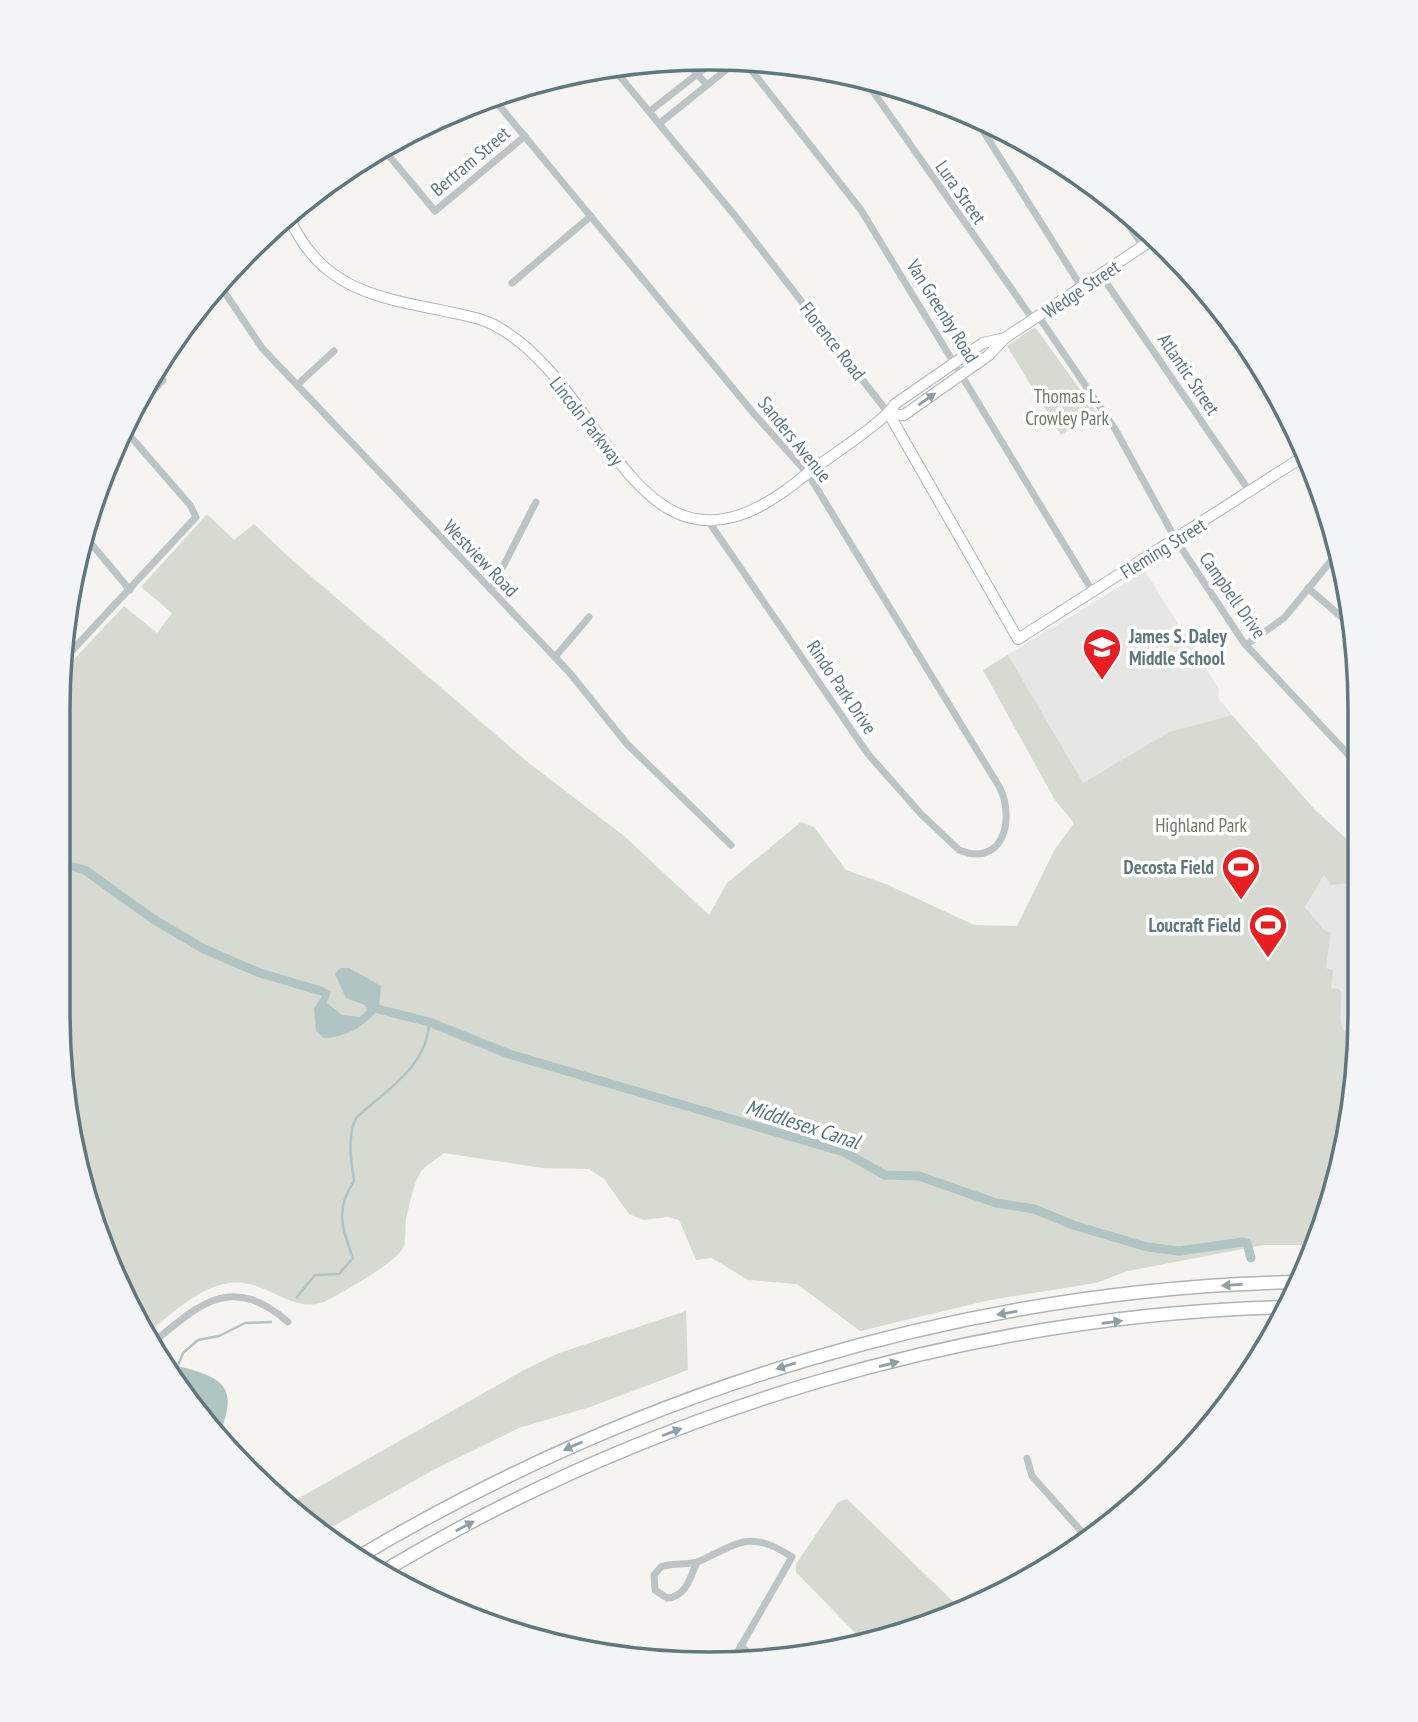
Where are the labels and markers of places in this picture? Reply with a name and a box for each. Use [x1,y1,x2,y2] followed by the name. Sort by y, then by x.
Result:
[1128,624,1227,670] place label: James S. Daley Middle School
[1081,626,1123,681] school or university icon: James S. Daley Middle School
[1220,846,1262,901] sports icon: Decosta Field
[1123,855,1214,879] place label: Decosta Field
[1247,904,1289,959] sports icon: Loucraft Field
[1149,913,1241,937] place label: Loucraft Field

